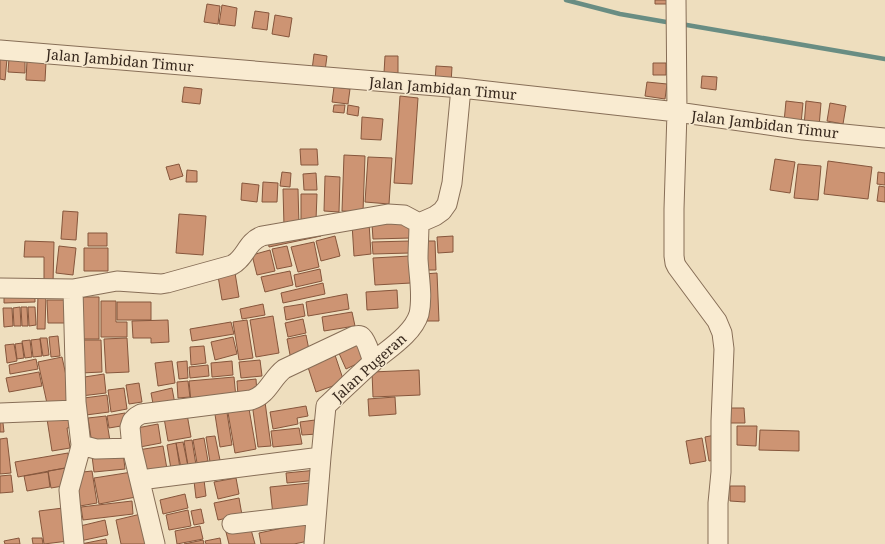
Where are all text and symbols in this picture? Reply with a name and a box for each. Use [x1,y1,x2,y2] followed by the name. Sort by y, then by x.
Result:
[45,44,195,76] street label: Jalan Jambidan Timur
[368,72,518,104] street label: Jalan Jambidan Timur
[689,105,840,142] street label: Jalan Jambidan Timur
[327,329,410,406] street label: Jalan Pugeran

